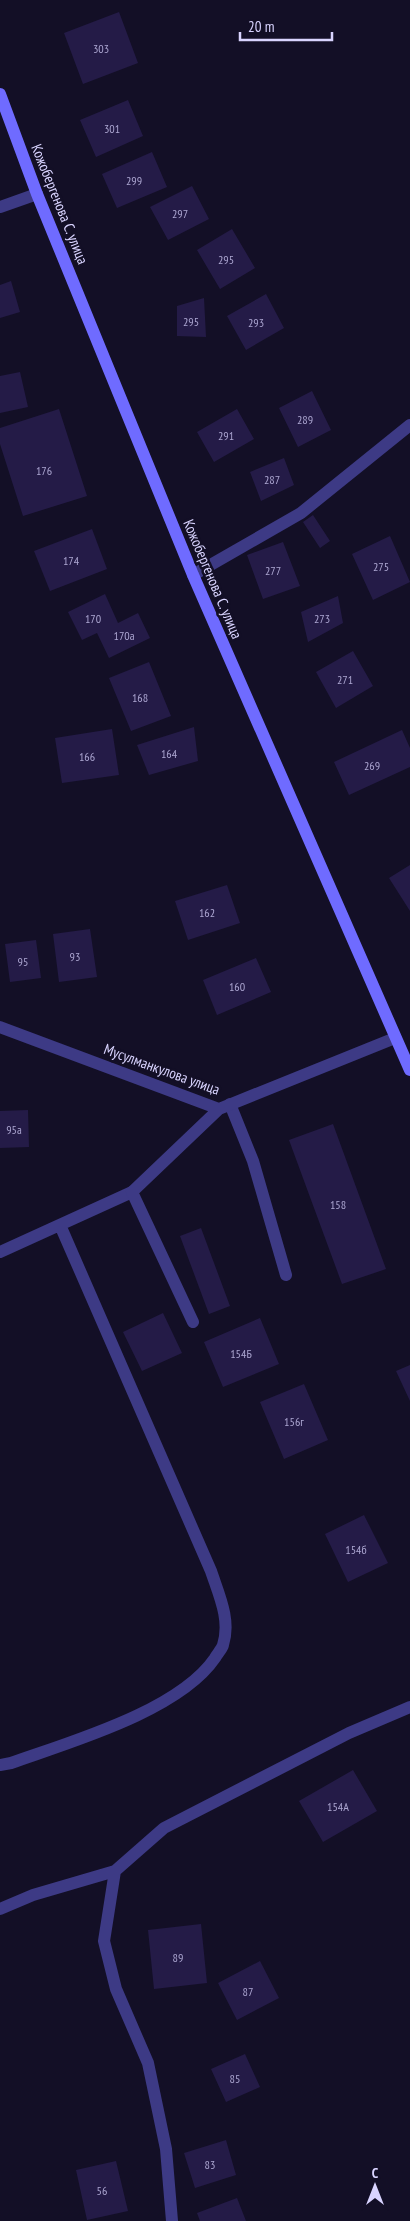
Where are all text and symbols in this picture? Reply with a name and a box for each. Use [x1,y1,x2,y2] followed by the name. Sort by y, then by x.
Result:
[240,10,332,42] scale bar
[248,17,274,36] text: 20 m
[93,41,109,56] house number: 303
[104,121,120,136] house number: 301
[27,141,93,267] street label: Кожобергенова С. улица
[126,173,142,188] house number: 299
[172,206,188,221] house number: 297
[218,252,234,267] house number: 295
[183,314,199,329] house number: 295
[248,315,264,330] house number: 293
[297,412,313,427] house number: 289
[218,428,234,443] house number: 291
[36,463,52,478] house number: 176
[264,472,280,487] house number: 287
[179,516,247,642] street label: Кожобергенова С. улица
[63,553,80,568] house number: 174
[373,559,389,574] house number: 275
[265,563,281,578] house number: 277
[85,611,101,626] house number: 170
[314,611,330,626] house number: 273
[113,628,135,643] house number: 170а
[337,672,353,687] house number: 271
[132,690,148,705] house number: 168
[161,746,178,761] house number: 164
[79,749,95,764] house number: 166
[364,758,380,773] house number: 269
[199,905,215,920] house number: 162
[70,949,80,964] house number: 93
[18,954,28,969] house number: 95
[229,979,245,994] house number: 160
[101,1039,223,1099] street label: Мусулманкулова улица
[6,1122,22,1137] house number: 95а
[330,1197,346,1212] house number: 158
[230,1346,252,1361] house number: 154Б
[284,1414,304,1429] house number: 156г
[345,1542,367,1557] house number: 154б
[327,1799,349,1814] house number: 154А
[173,1950,183,1965] house number: 89
[243,1984,253,1999] house number: 87
[230,2071,240,2086] house number: 85
[205,2157,215,2172] house number: 83
[350,2161,400,2211] north arrow
[372,2164,379,2182] text: С
[97,2183,107,2198] house number: 56

